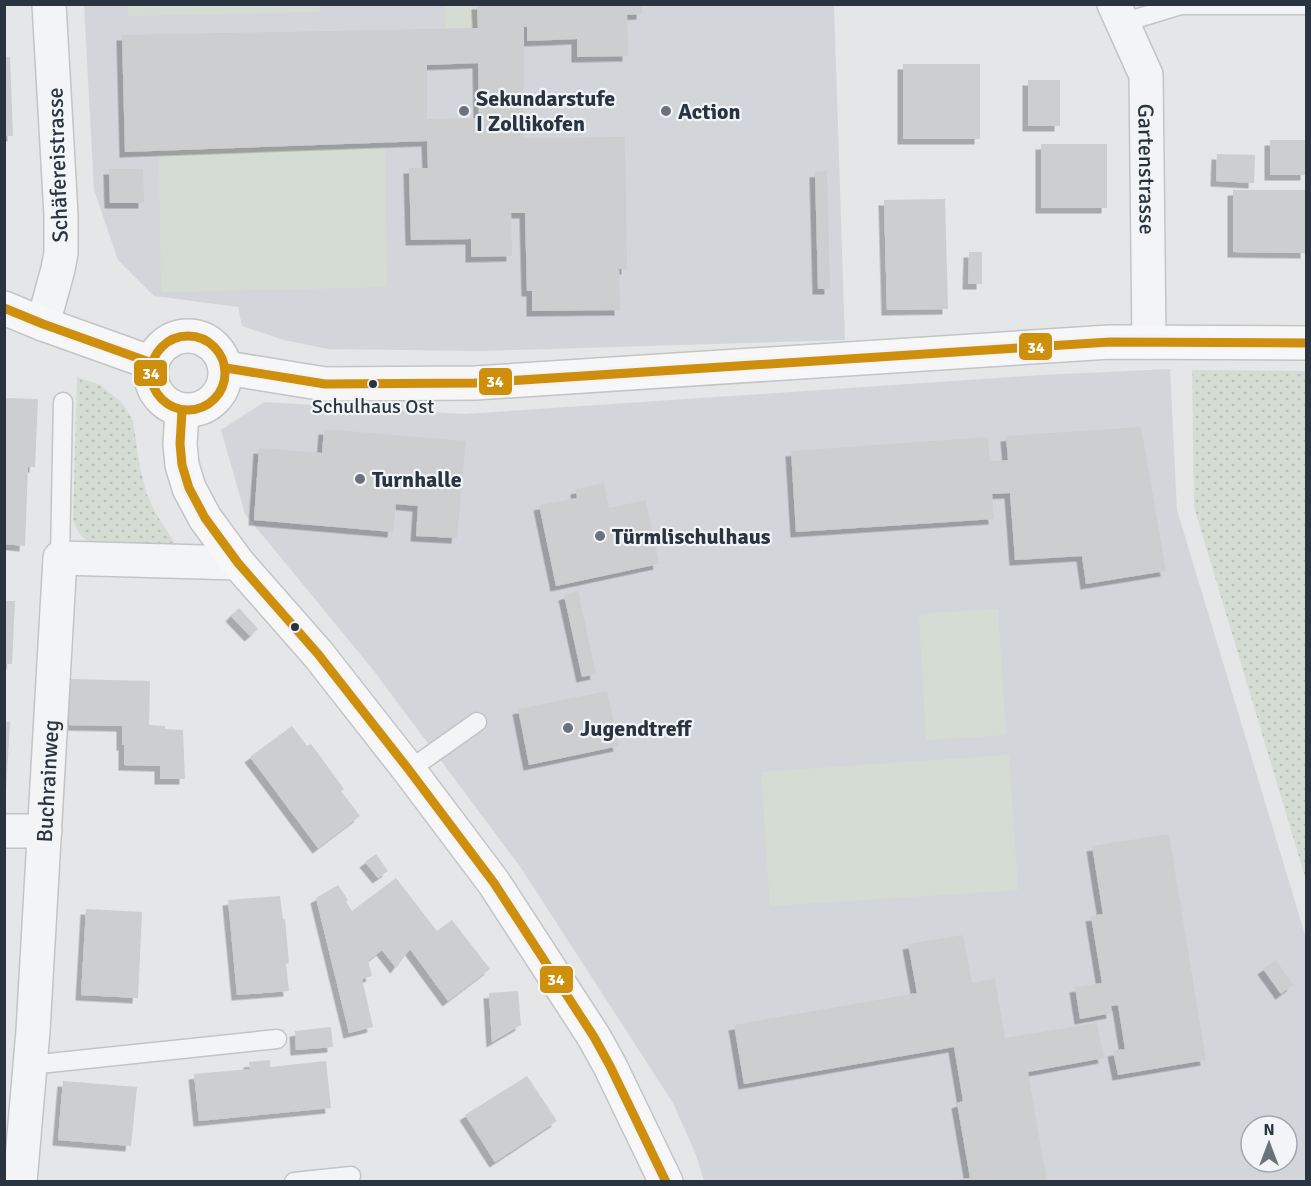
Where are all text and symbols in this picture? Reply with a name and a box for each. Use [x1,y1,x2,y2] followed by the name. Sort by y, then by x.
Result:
[476,85,615,137] place label: Sekundarstufe I Zollikofen
[41,87,74,243] street label: Schäfereistrasse
[678,98,741,125] place label: Action
[1132,103,1161,235] street label: Gartenstrasse
[457,104,471,118] marker: Sekundarstufe I Zollikofen
[659,104,673,118] marker: Action
[1018,332,1053,361] line badge: 34
[1027,338,1045,358] text: 34
[133,359,168,387] line badge: 34
[142,364,160,384] text: 34
[478,367,513,396] line badge: 34
[486,372,504,392] text: 34
[367,378,379,390] marker: Schulhaus Ost
[312,394,434,419] place label: Schulhaus Ost
[372,466,462,493] place label: Turnhalle
[353,472,367,486] marker: Turnhalle
[612,523,771,550] place label: Türmlischulhaus
[593,529,607,543] marker: Türmlischulhaus
[289,621,301,633] unlabelled marker
[580,715,693,742] place label: Jugendtreff
[31,719,65,843] street label: Buchrainweg
[561,721,575,735] marker: Jugendtreff
[539,965,574,994] line badge: 34
[547,970,565,990] text: 34
[1239,1114,1299,1174] north arrow
[1263,1120,1275,1140] text: N

